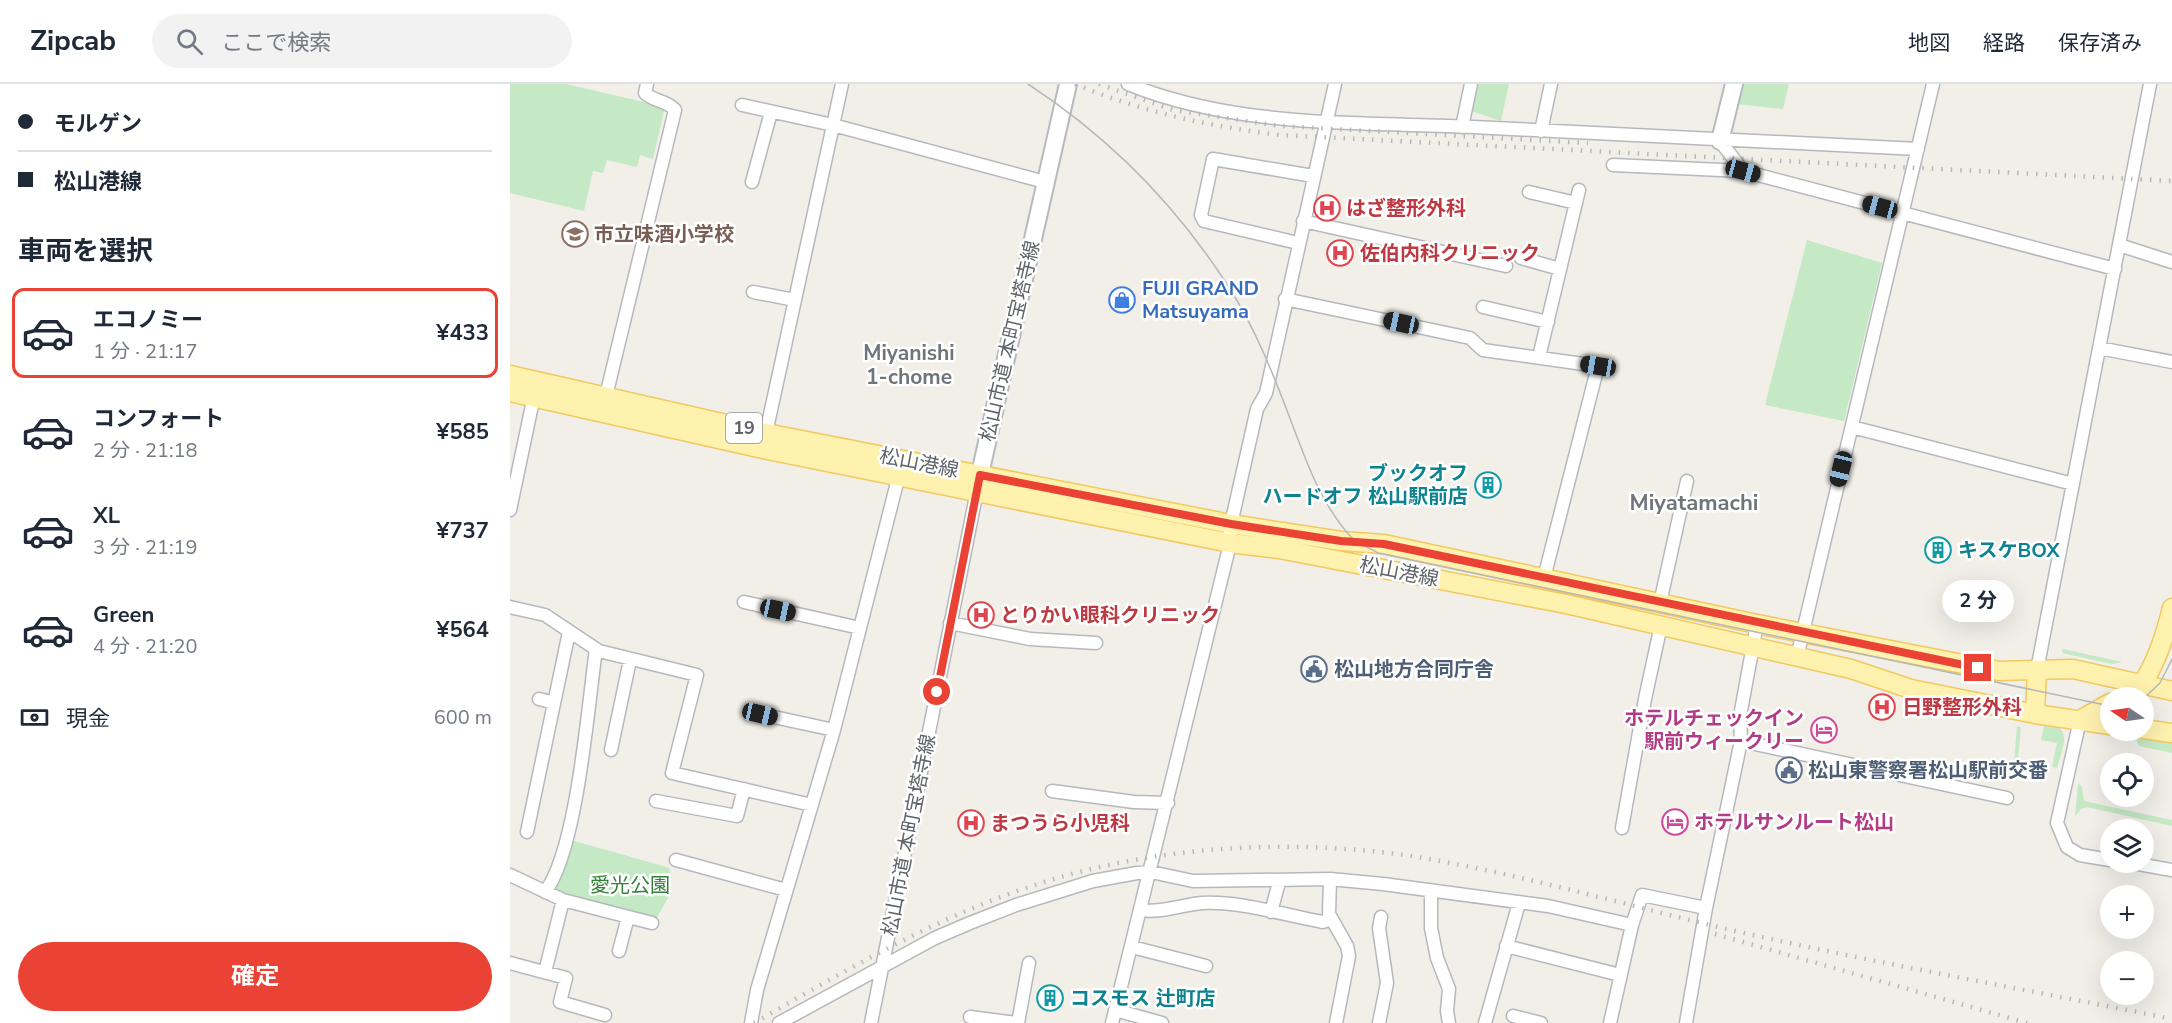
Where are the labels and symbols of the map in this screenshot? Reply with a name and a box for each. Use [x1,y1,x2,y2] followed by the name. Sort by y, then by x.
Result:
[1723,158,1763,184] car
[1312,193,1342,223] hospital icon: はざ整形外科
[1860,194,1900,220] car
[1346,195,1466,222] place label: はざ整形外科
[560,219,590,249] school or university icon: 市立味酒小学校
[594,221,734,248] place label: 市立味酒小学校
[974,238,1046,444] street label: 松山市道 本町宝塔寺線
[1325,238,1355,268] hospital icon: 佐伯内科クリニック
[1360,240,1540,267] place label: 佐伯内科クリニック
[1142,275,1259,325] place label: FUJI GRAND Matsuyama
[1107,285,1137,315] shop icon: FUJI GRAND Matsuyama
[1382,310,1420,336] car
[863,339,955,391] district label: Miyanishi 1-chome
[1579,354,1617,378] car
[726,413,762,443] road number: 19
[877,442,961,484] street label: 松山港線
[1828,449,1854,489] car
[1263,460,1468,510] place label: ブックオフ ハードオフ 松山駅前店
[1473,470,1503,500] building icon: ブックオフ ハードオフ 松山駅前店
[1630,488,1758,518] district label: Miyatamachi
[1923,535,1953,565] building icon: キスケBOX
[1958,537,2060,564] place label: キスケBOX
[1357,551,1441,593] street label: 松山港線
[1942,581,2014,623] callout: 2 分
[759,597,797,623] car
[966,600,996,630] hospital icon: とりかい眼科クリニック
[1000,602,1220,629] place label: とりかい眼科クリニック
[1299,654,1329,684] public building icon: 松山地方合同庁舎
[1964,654,1991,681] route end
[1334,656,1494,683] place label: 松山地方合同庁舎
[923,678,950,705] route start
[2100,687,2154,741] north arrow
[1867,692,1897,722] hospital icon: 日野整形外科
[1902,694,2022,721] place label: 日野整形外科
[740,701,780,727] car
[1624,705,1804,755] place label: ホテルチェックイン 駅前ウィークリー
[1809,715,1839,745] hotel icon: ホテルチェックイン 駅前ウィークリー
[876,732,942,938] street label: 松山市道 本町宝塔寺線
[1774,755,1804,785] public building icon: 松山東警察署松山駅前交番
[1808,757,2048,784] place label: 松山東警察署松山駅前交番
[1660,807,1690,837] hotel icon: ホテルサンルート松山
[956,808,986,838] hospital icon: まつうら小児科
[1694,809,1894,836] place label: ホテルサンルート松山
[990,810,1130,837] place label: まつうら小児科
[590,872,670,899] park label: 愛光公園
[1035,983,1065,1013] building icon: コスモス 辻町店
[1070,985,1215,1012] place label: コスモス 辻町店

